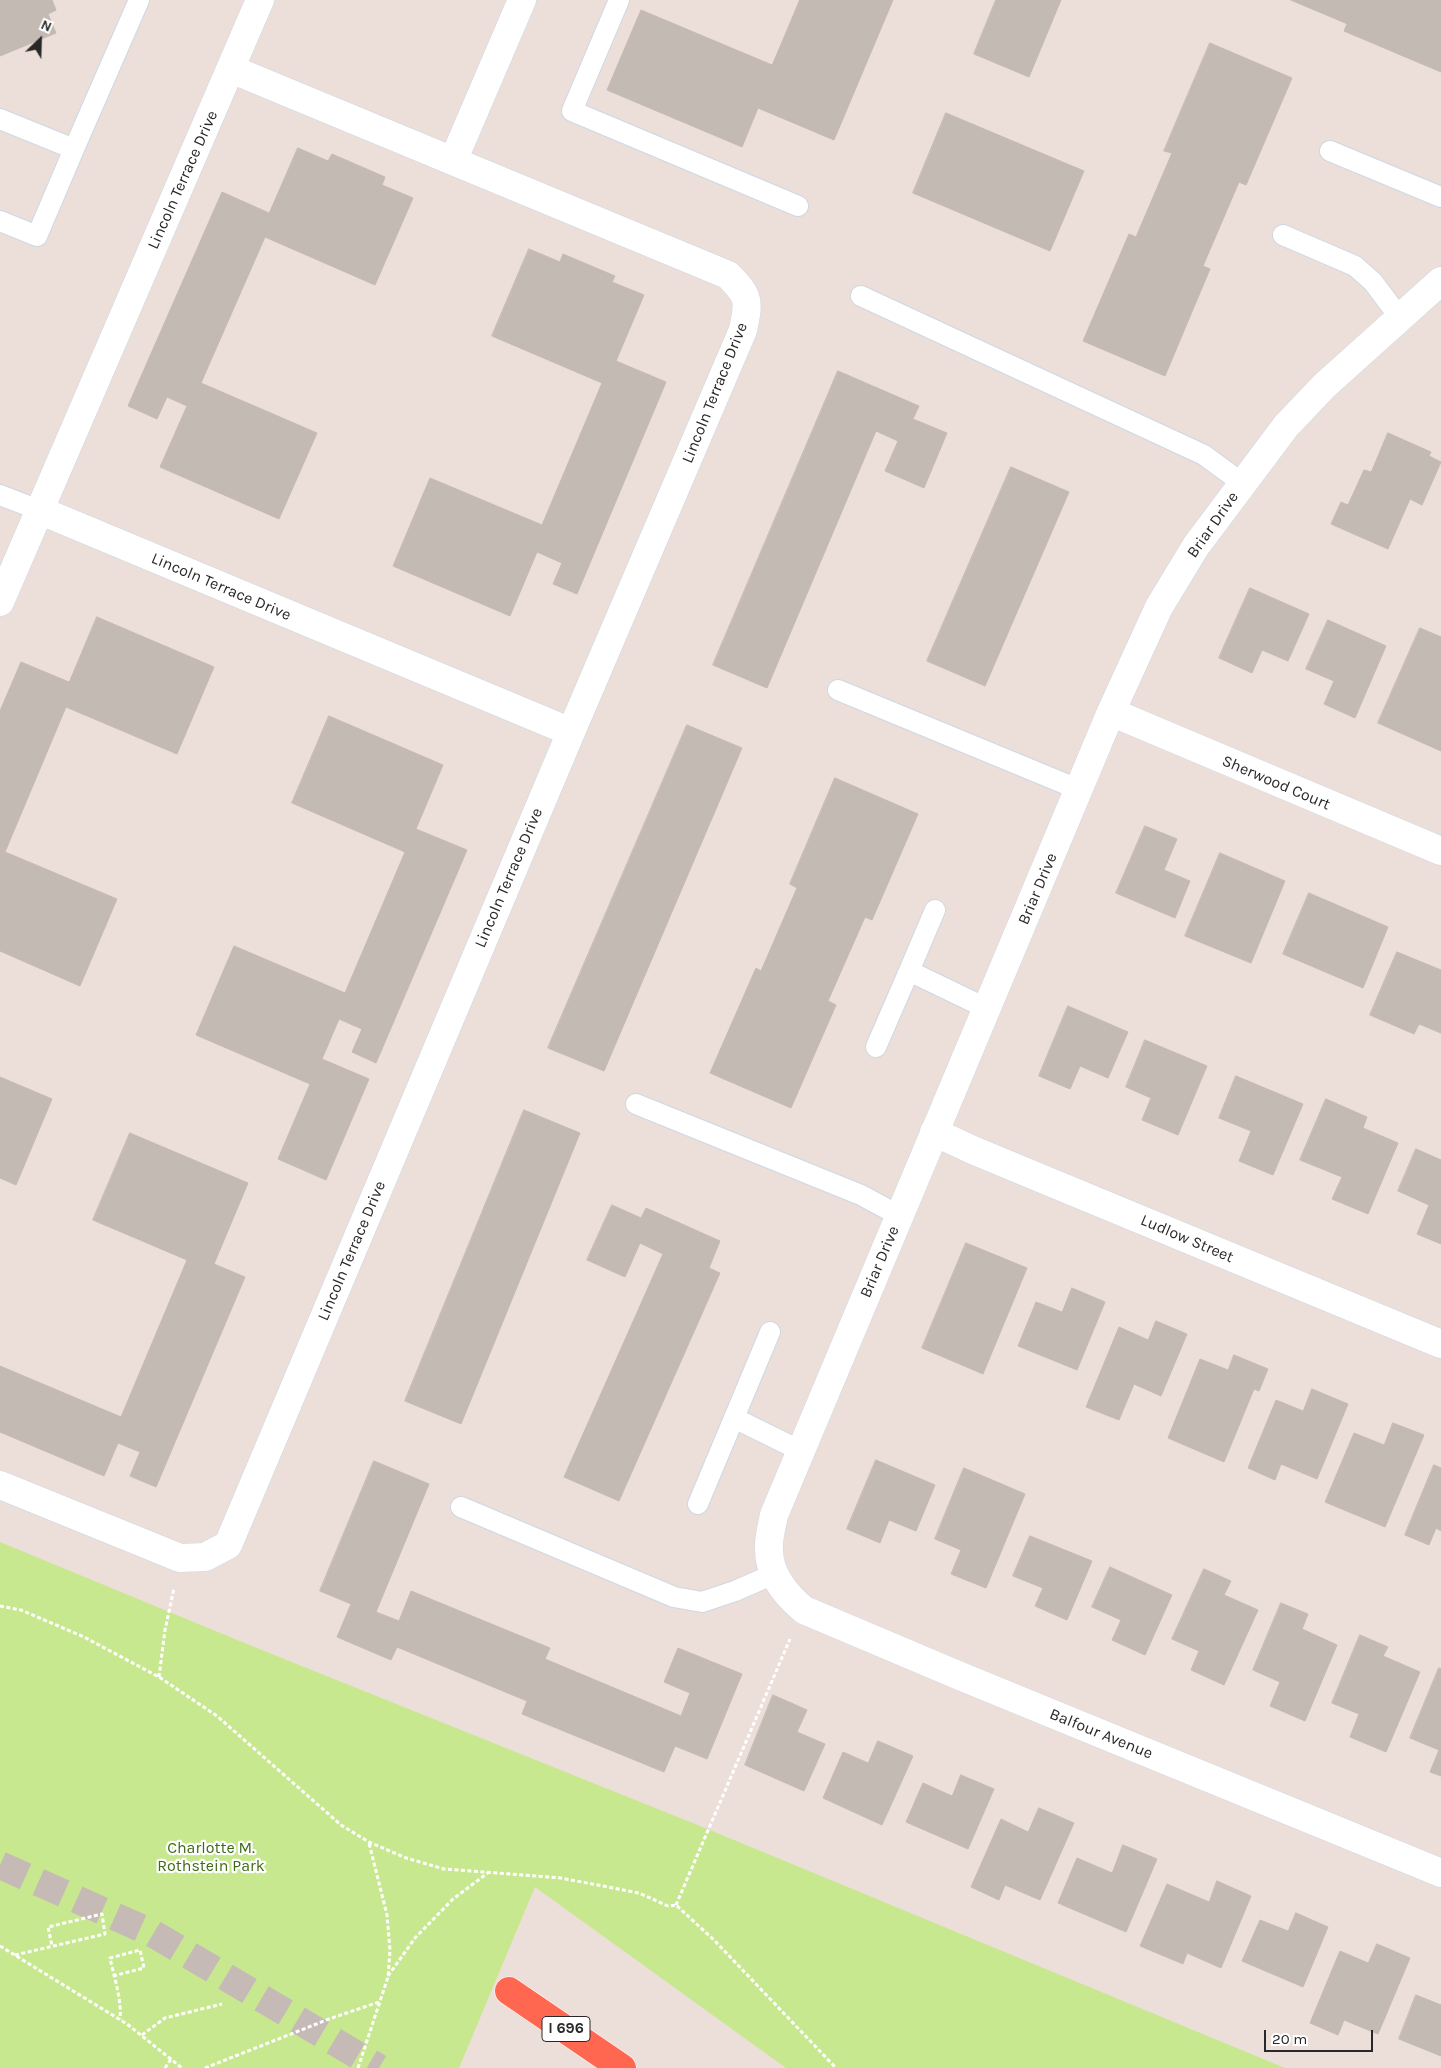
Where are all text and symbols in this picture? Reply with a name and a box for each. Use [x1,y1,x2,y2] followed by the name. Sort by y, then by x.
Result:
[15,15,65,65] north arrow
[38,16,54,36] text: N
[144,108,222,252] street label: Lincoln Terrace Drive
[678,320,752,466] street label: Lincoln Terrace Drive
[1183,488,1243,562] street label: Briar Drive
[148,549,294,625] street label: Lincoln Terrace Drive
[1219,752,1333,814] street label: Sherwood Court
[471,805,547,951] street label: Lincoln Terrace Drive
[1014,850,1062,928] street label: Briar Drive
[314,1178,390,1324] street label: Lincoln Terrace Drive
[1138,1211,1236,1267] street label: Ludlow Street
[856,1223,904,1301] street label: Briar Drive
[1047,1705,1155,1763] street label: Balfour Avenue
[157,1838,265,1876] park label: Charlotte M. Rothstein Park
[542,2016,590,2042] road number: I 696
[1266,2020,1375,2052] scale bar
[1272,2030,1307,2048] text: 20 m

